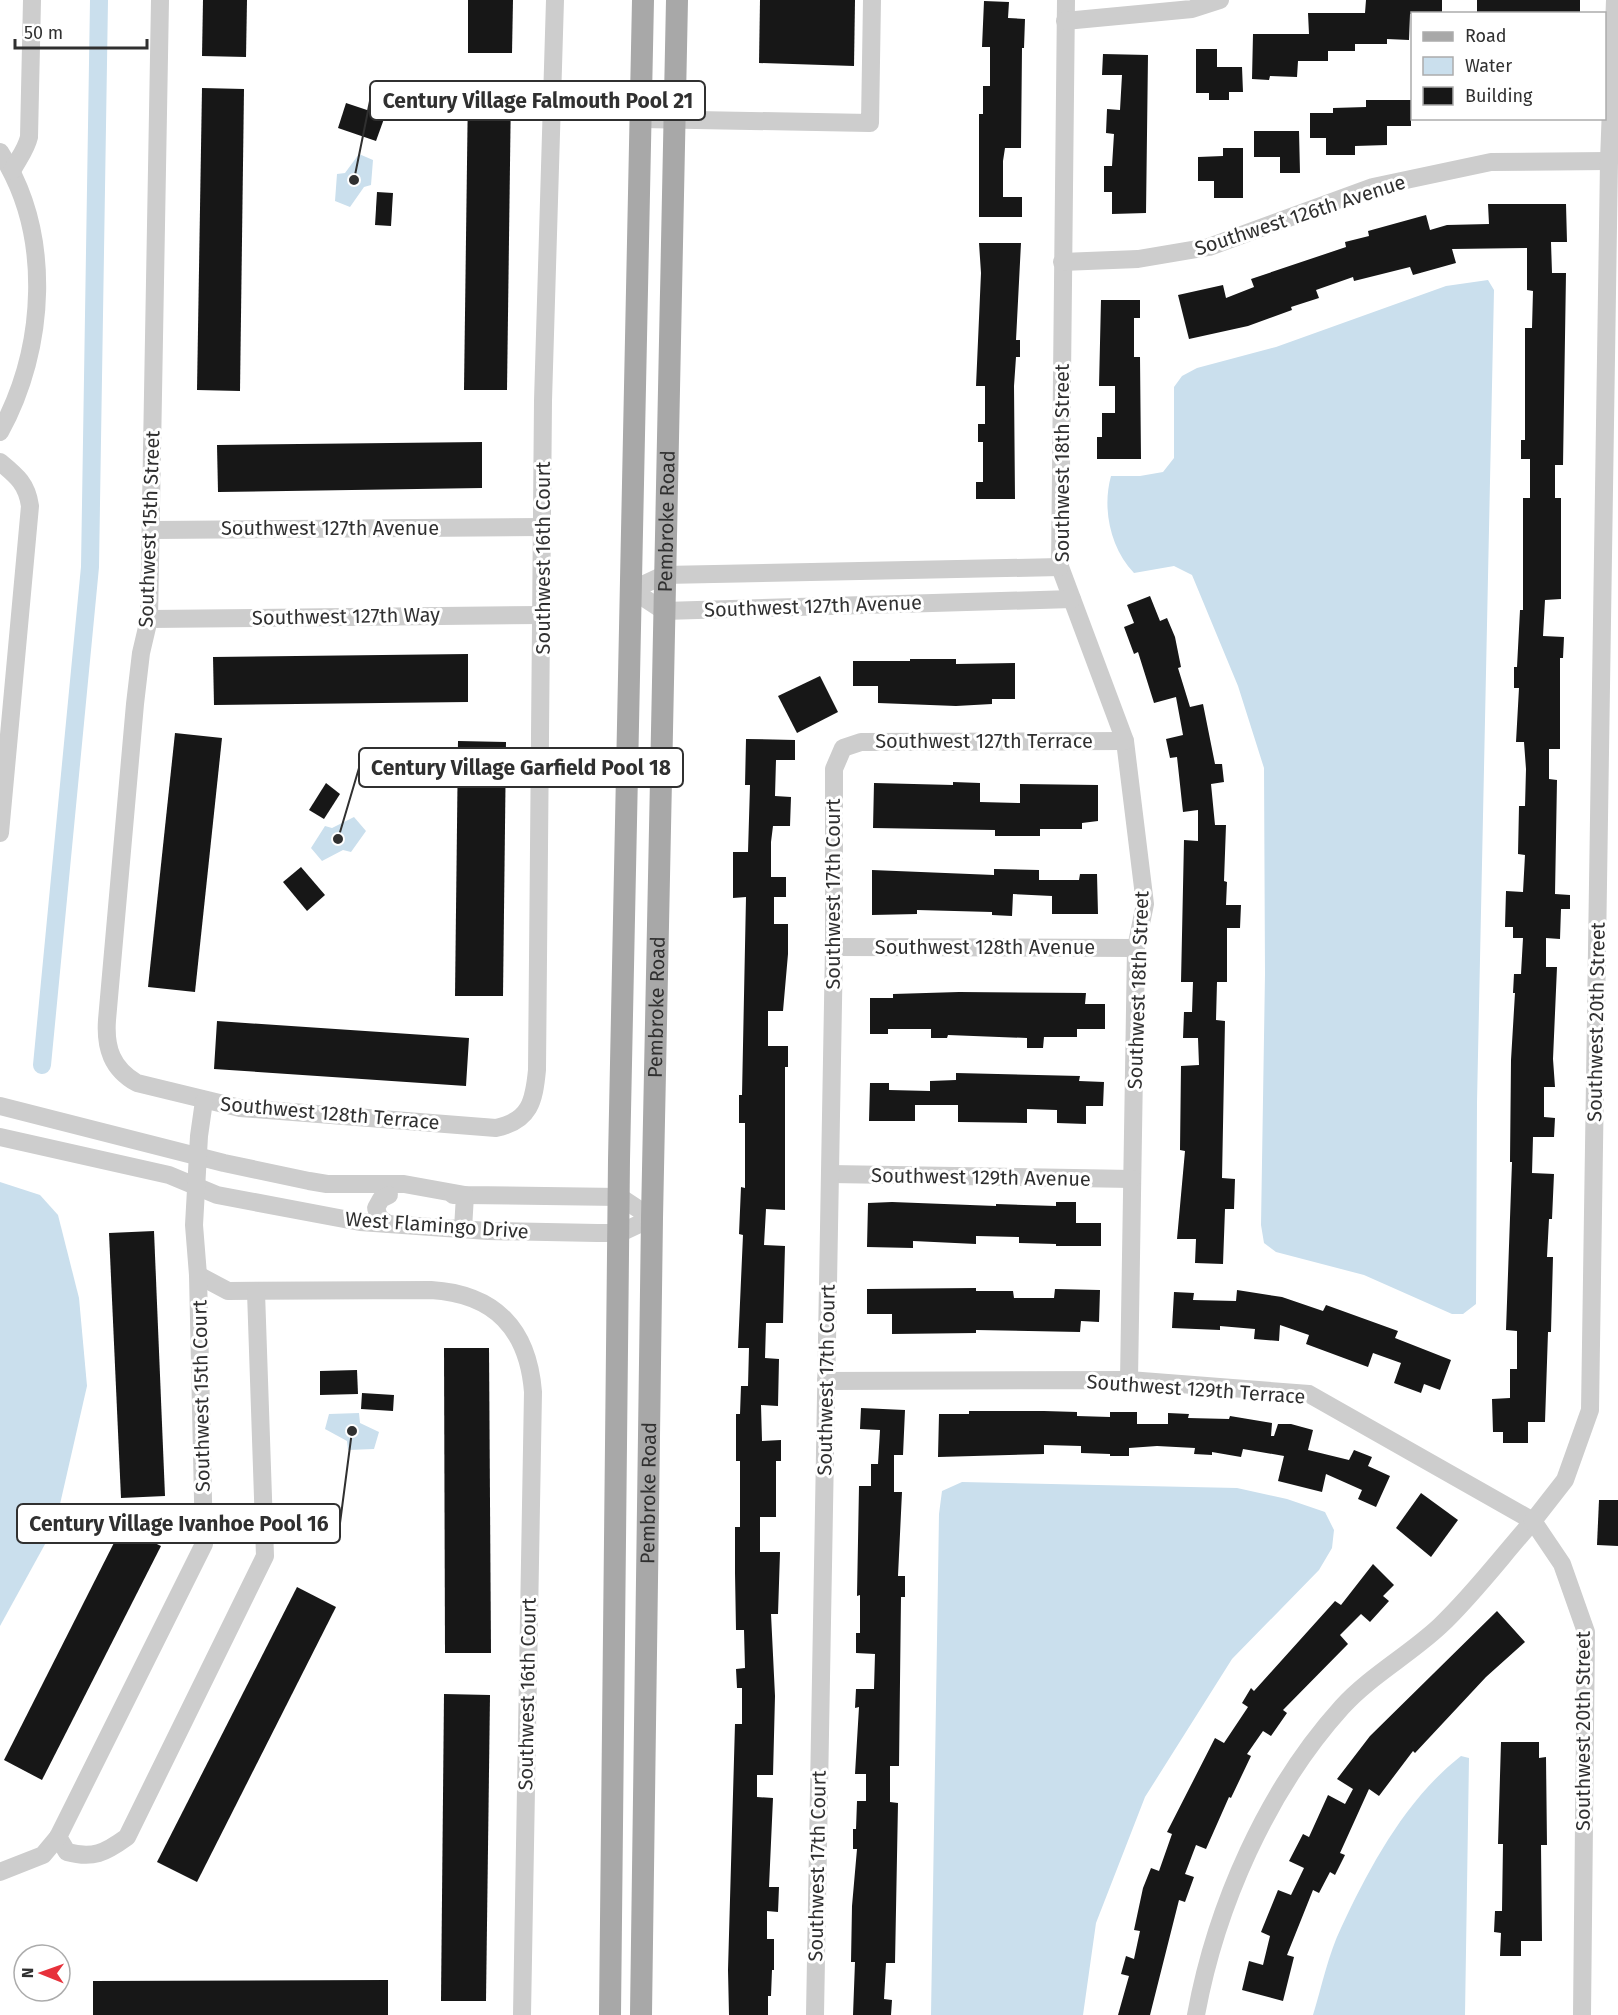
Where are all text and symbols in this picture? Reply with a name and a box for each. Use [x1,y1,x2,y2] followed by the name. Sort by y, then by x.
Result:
[15,12,147,50] scale bar
[1411,12,1606,120] legend
[24,22,63,44] text: 50 m
[1465,25,1507,47] text: Road
[1465,55,1512,77] text: Water
[370,81,705,120] callout: Century Village Falmouth Pool 21
[1465,85,1533,107] text: Building
[383,88,693,114] text: Century Village Falmouth Pool 21
[1192,170,1408,260] street label: Southwest 126th Avenue
[1050,363,1074,562] street label: Southwest 18th Street
[134,429,164,628] street label: Southwest 15th Street
[653,450,680,593] street label: Pembroke Road
[531,461,555,654] street label: Southwest 16th Court
[221,516,439,540] street label: Southwest 127th Avenue
[704,590,922,622] street label: Southwest 127th Avenue
[252,602,440,630] street label: Southwest 127th Way
[875,729,1093,753] street label: Southwest 127th Terrace
[359,748,683,787] callout: Century Village Garfield Pool 18
[371,755,671,781] text: Century Village Garfield Pool 18
[821,798,845,990] street label: Southwest 17th Court
[1123,890,1153,1090] street label: Southwest 18th Street
[1582,921,1610,1122] street label: Southwest 20th Street
[875,935,1095,959] street label: Southwest 128th Avenue
[643,936,670,1078] street label: Pembroke Road
[219,1091,441,1135] street label: Southwest 128th Terrace
[871,1163,1091,1191] street label: Southwest 129th Avenue
[344,1207,530,1243] street label: West Flamingo Drive
[812,1283,840,1476] street label: Southwest 17th Court
[187,1299,215,1492] street label: Southwest 15th Court
[1086,1369,1306,1409] street label: Southwest 129th Terrace
[635,1422,661,1564] street label: Pembroke Road
[17,1504,340,1543] callout: Century Village Ivanhoe Pool 16
[29,1511,329,1537] text: Century Village Ivanhoe Pool 16
[513,1597,541,1791] street label: Southwest 16th Court
[1571,1630,1595,1831] street label: Southwest 20th Street
[803,1769,831,1962] street label: Southwest 17th Court
[12,1943,72,2003] north arrow
[18,1967,37,1978] text: N

